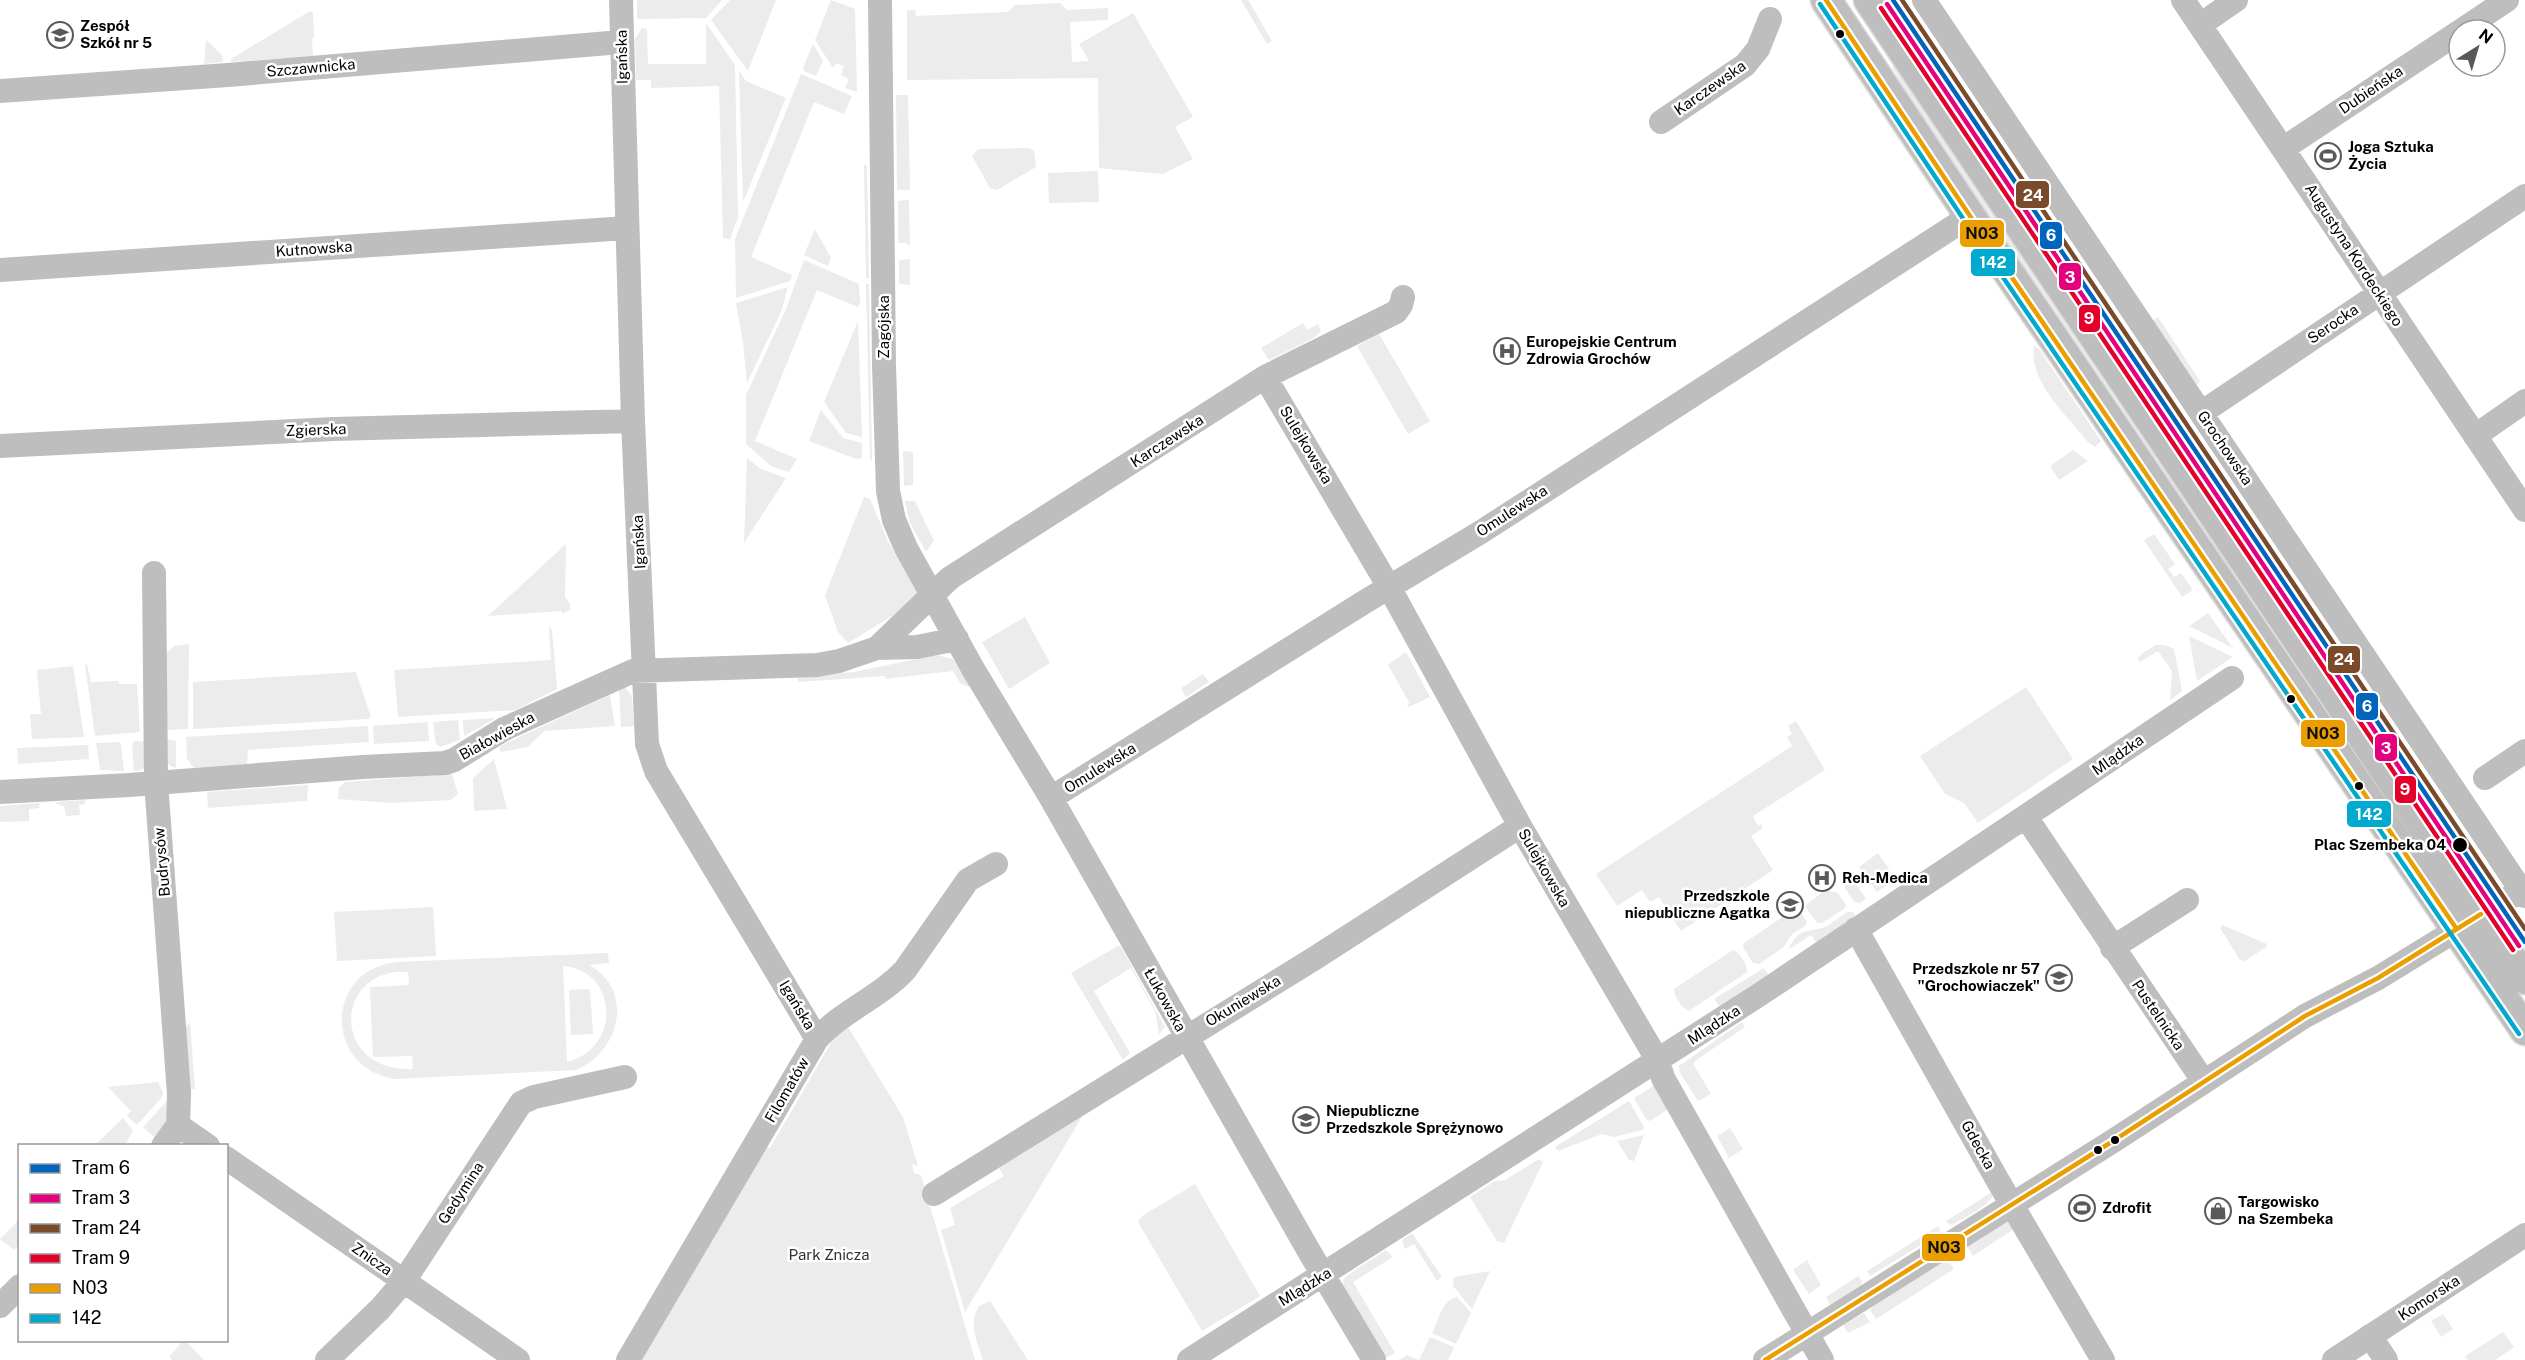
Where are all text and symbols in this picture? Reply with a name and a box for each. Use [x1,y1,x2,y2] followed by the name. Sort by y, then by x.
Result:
[80,17,152,51] place label: Zespół Szkół nr 5
[2447,18,2507,78] north arrow
[45,20,75,50] school or university icon: Zespół Szkół nr 5
[2475,25,2496,48] text: N
[1834,28,1846,40] unlabelled marker
[613,30,630,84] street label: Igańska
[266,55,356,80] street label: Szczawnicka
[1671,57,1749,118] street label: Karczewska
[2336,62,2406,117] street label: Dubieńska
[2348,138,2434,172] place label: Joga Sztuka Życia
[2313,141,2343,171] sports icon: Joga Sztuka Życia
[2015,180,2050,209] line badge: 24
[2302,180,2407,329] street label: Augustyna Kordeckiego
[2023,186,2044,205] text: 24
[1959,219,2005,248] line badge: N03
[2039,221,2063,250] line badge: 6
[1965,224,1999,243] text: N03
[2046,226,2056,245] text: 6
[275,237,353,260] street label: Kutnowska
[1970,248,2016,277] line badge: 142
[1979,253,2007,272] text: 142
[2058,262,2082,291] line badge: 3
[2065,268,2075,287] text: 3
[875,295,892,359] street label: Zagójska
[2304,301,2361,347] street label: Serocka
[2078,304,2101,333] line badge: 9
[2084,309,2094,328] text: 9
[1526,333,1677,367] place label: Europejskie Centrum Zdrowia Grochów
[1492,336,1522,366] hospital icon: Europejskie Centrum Zdrowia Grochów
[1277,403,1336,487] street label: Sulejkowska
[2194,407,2256,488] street label: Grochowska
[1127,411,1206,470] street label: Karczewska
[285,420,347,439] street label: Zgierska
[1473,481,1550,540] street label: Omulewska
[629,514,648,570] street label: Igańska
[2327,645,2361,674] line badge: 24
[2334,650,2355,669] text: 24
[2355,692,2379,721] line badge: 6
[2285,693,2297,705] unlabelled marker
[2362,697,2372,716] text: 6
[456,708,537,763] street label: Białowieska
[2300,719,2346,748] line badge: N03
[2306,724,2340,743] text: N03
[2089,731,2147,778] street label: Mlądzka
[2374,733,2398,762] line badge: 3
[1061,739,1139,796] street label: Omulewska
[2381,739,2391,758] text: 3
[2394,775,2417,804] line badge: 9
[2353,780,2365,792] unlabelled marker
[2400,780,2410,799] text: 9
[2346,800,2392,828] line badge: 142
[2355,805,2383,824] text: 142
[150,826,173,897] street label: Budrysów
[1515,826,1574,910] street label: Sulejkowska
[2314,836,2446,853] place label: Plac Szembeka 04
[2451,836,2469,854] marker: Plac Szembeka 04
[1807,863,1837,893] hospital icon: Reh-Medica
[1842,869,1928,886] place label: Reh-Medica
[1625,887,1770,921] place label: Przedszkole niepubliczne Agatka
[1775,890,1805,920] school or university icon: Przedszkole niepubliczne Agatka
[1912,960,2040,994] place label: Przedszkole nr 57 "Grochowiaczek"
[2044,963,2074,993] school or university icon: Przedszkole nr 57 "Grochowiaczek"
[1141,965,1190,1034] street label: Łukowska
[1202,972,1283,1030] street label: Okuniewska
[2129,976,2188,1053] street label: Pustelnicka
[776,977,819,1032] street label: Igańska
[1684,1001,1743,1048] street label: Mlądzka
[761,1054,812,1125] street label: Filomatów
[1326,1102,1504,1136] place label: Niepubliczne Przedszkole Sprężynowo
[1291,1105,1321,1135] school or university icon: Niepubliczne Przedszkole Sprężynowo
[1958,1117,1999,1172] street label: Gdecka
[2109,1134,2121,1146] unlabelled marker
[18,1144,228,1342] legend
[2092,1144,2104,1156] unlabelled marker
[72,1157,130,1178] text: Tram 6
[434,1159,487,1227] street label: Gedymina
[72,1187,130,1208] text: Tram 3
[2067,1193,2097,1223] sports icon: Zdrofit
[2238,1193,2333,1227] place label: Targowisko na Szembeka
[2203,1196,2233,1226] shop icon: Targowisko na Szembeka
[2102,1199,2152,1216] place label: Zdrofit
[72,1217,141,1238] text: Tram 24
[1921,1233,1966,1262] line badge: N03
[1927,1238,1961,1257] text: N03
[349,1239,396,1279] street label: Znicza
[789,1246,869,1263] park label: Park Znicza
[72,1247,130,1268] text: Tram 9
[1275,1264,1334,1309] street label: Mlądzka
[2395,1271,2463,1324] street label: Komorska
[72,1277,108,1298] text: N03
[72,1307,101,1328] text: 142

